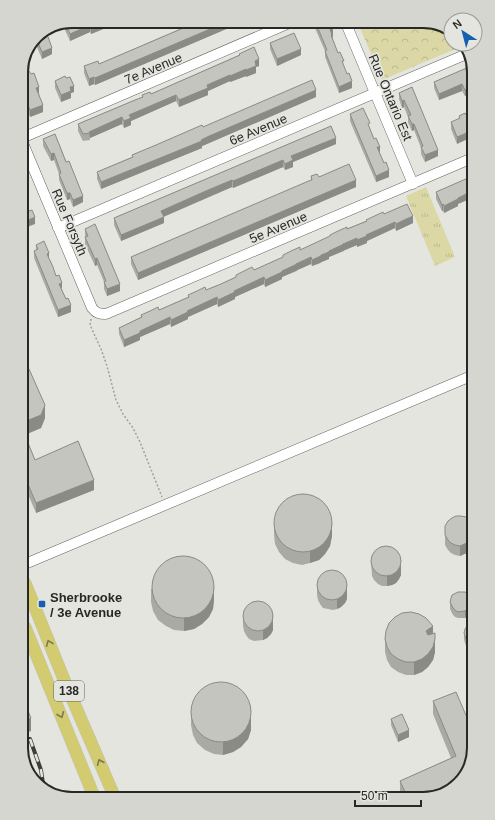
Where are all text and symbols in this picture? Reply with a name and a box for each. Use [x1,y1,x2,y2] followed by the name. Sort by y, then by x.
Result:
[443,12,483,52] north arrow
[450,17,464,31] text: N
[122,50,184,87] street label: 7e Avenue
[366,52,416,143] street label: Rue Ontario Est
[227,111,289,148] street label: 6e Avenue
[49,187,90,258] street label: Rue Forsyth
[247,209,309,246] street label: 5e Avenue
[50,590,122,620] place label: Sherbrooke / 3e Avenue
[37,599,47,609] marker: Sherbrooke / 3e Avenue
[46,639,54,646] one-way arrow
[54,681,84,701] road number: 138
[56,711,64,718] one-way arrow
[97,759,105,767] one-way arrow
[355,782,421,808] scale bar
[361,789,388,803] text: 50 m

